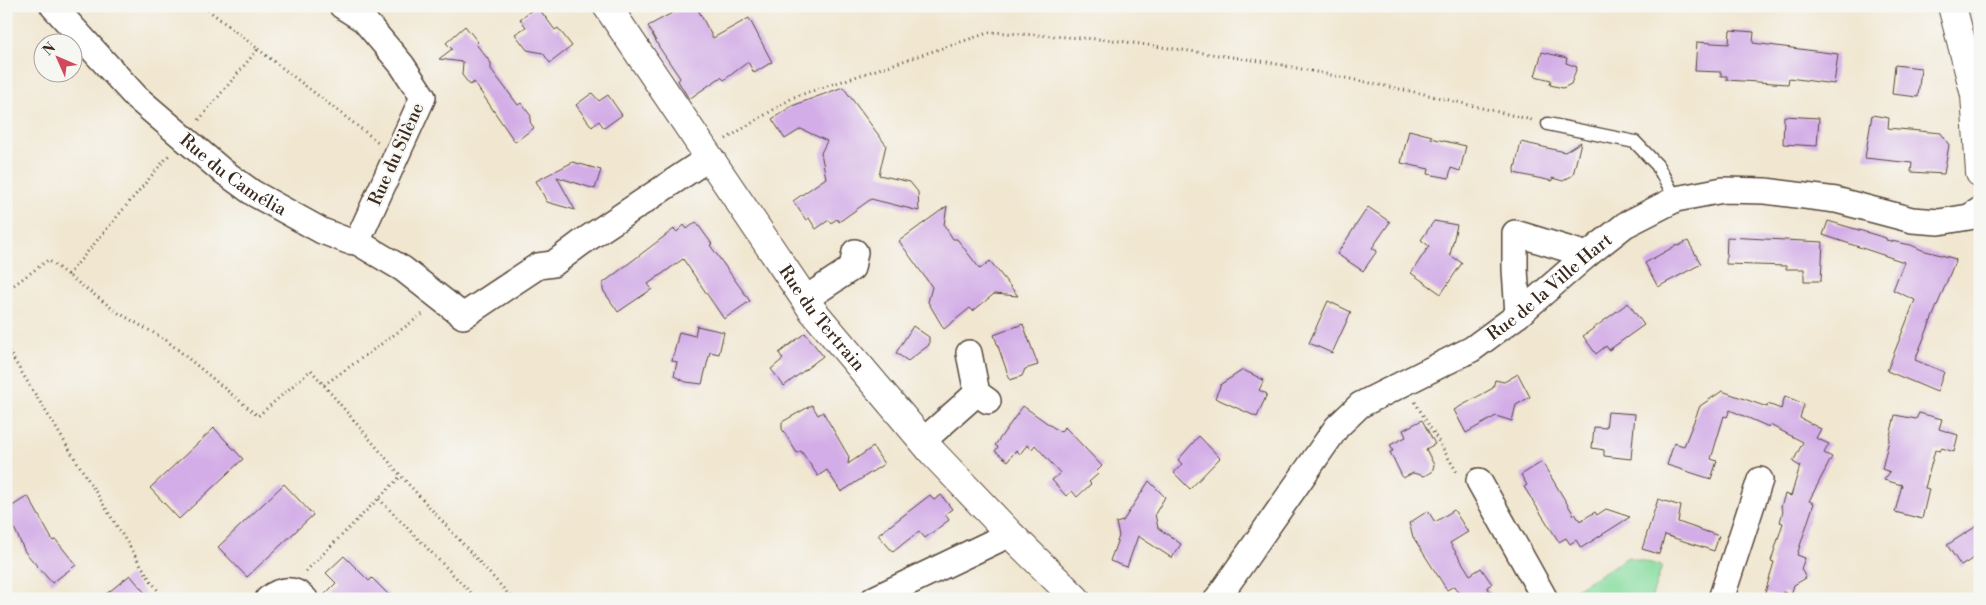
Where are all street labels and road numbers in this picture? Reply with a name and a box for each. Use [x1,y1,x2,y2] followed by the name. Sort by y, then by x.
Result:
[364,99,429,209] street label: Rue du Silène
[175,129,291,222] street label: Rue du Camélia
[1482,228,1617,346] street label: Rue de la Ville Hart
[773,261,870,376] street label: Rue du Tertrain

